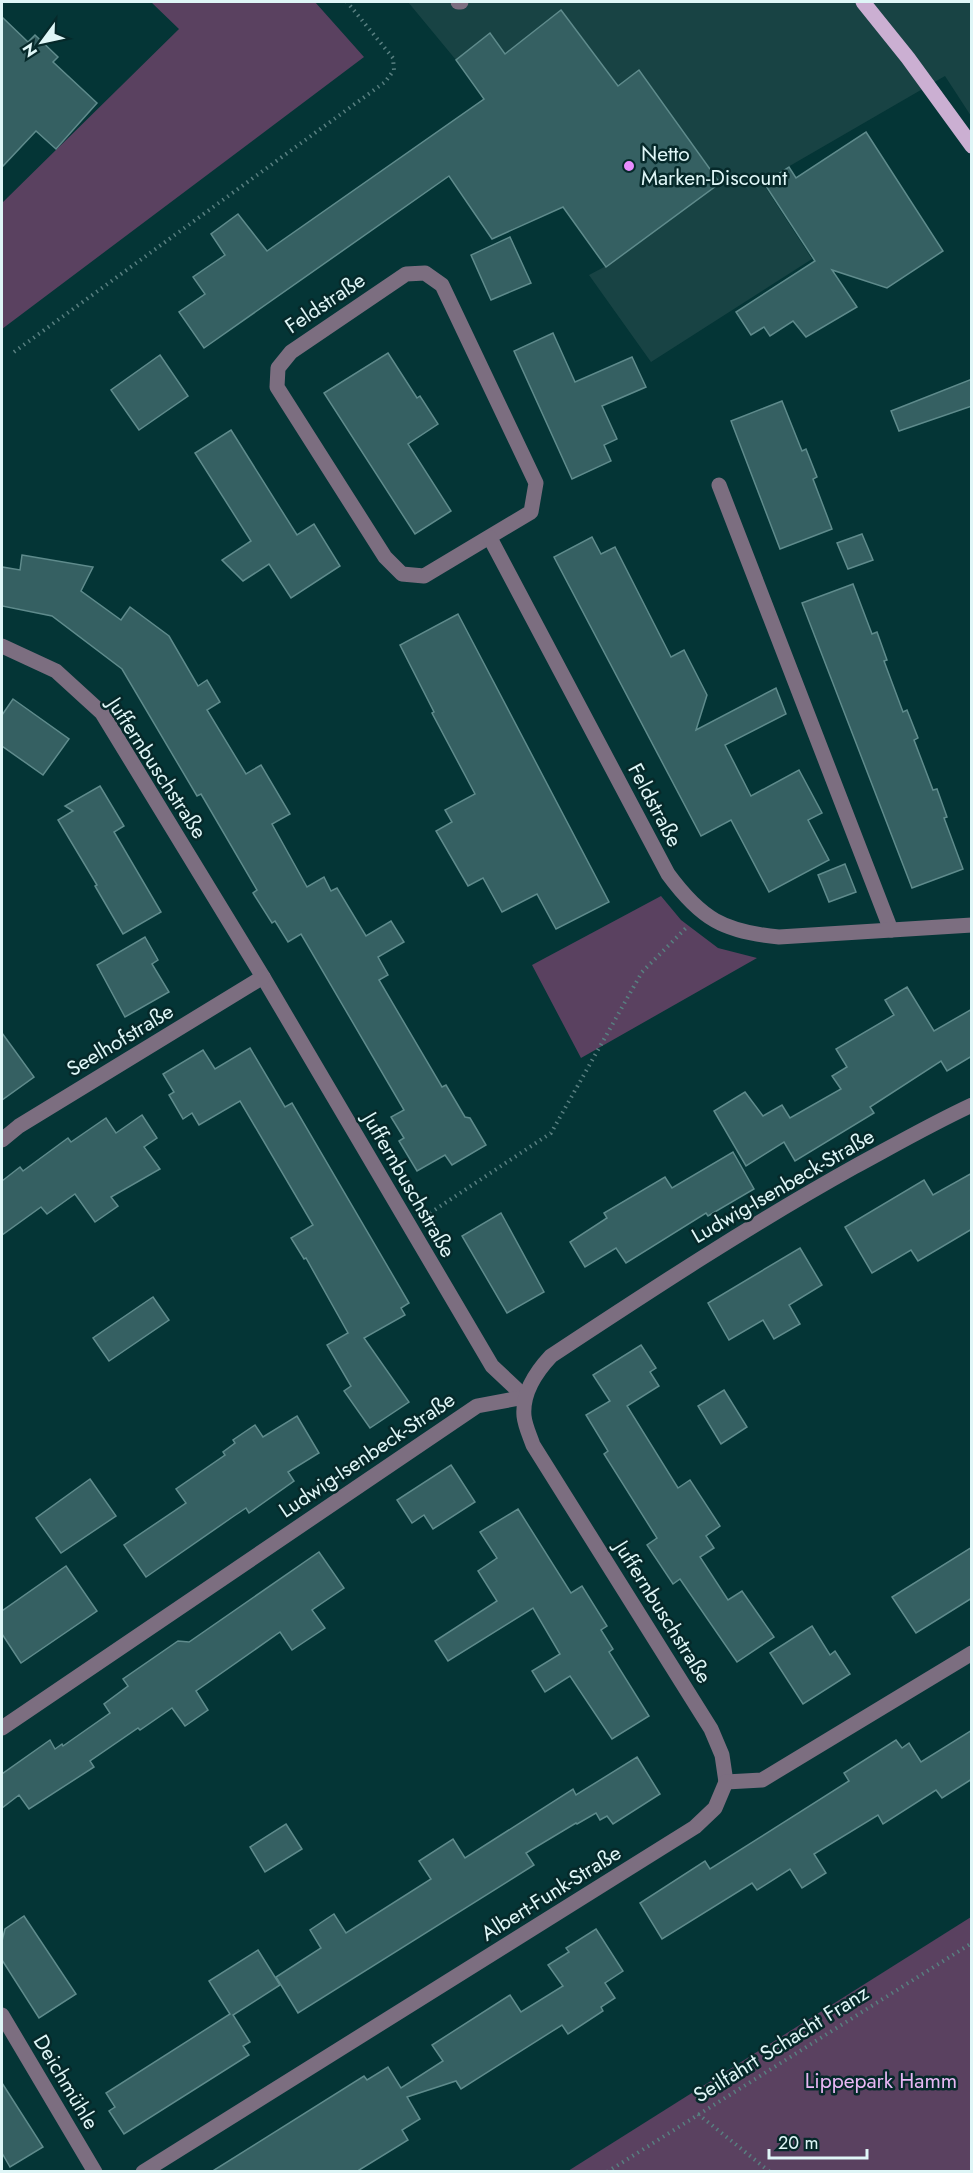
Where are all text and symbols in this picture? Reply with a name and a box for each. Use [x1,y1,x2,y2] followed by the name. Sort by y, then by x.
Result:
[12,12,72,72] north arrow
[17,38,43,61] text: N
[641,139,787,193] place label: Netto Marken-Discount
[622,159,636,173] marker: Netto Marken-Discount
[279,265,371,341] street label: Feldstraße
[98,689,214,845] street label: Juffernbuschstraße
[620,758,690,852] street label: Feldstraße
[61,996,179,1084] street label: Seelhofstraße
[354,1104,463,1263] street label: Juffernbuschstraße
[686,1121,880,1251] street label: Ludwig-Isenbeck-Straße
[273,1385,461,1525] street label: Ludwig-Isenbeck-Straße
[605,1532,719,1689] street label: Juffernbuschstraße
[475,1838,627,1948] street label: Albert-Funk-Straße
[688,1978,875,2110] street label: Seilfahrt Schacht Franz
[26,2029,106,2135] street label: Deichmühle
[805,2066,957,2096] park label: Lippepark Hamm
[769,2122,866,2160] scale bar
[778,2130,818,2156] text: 20 m

